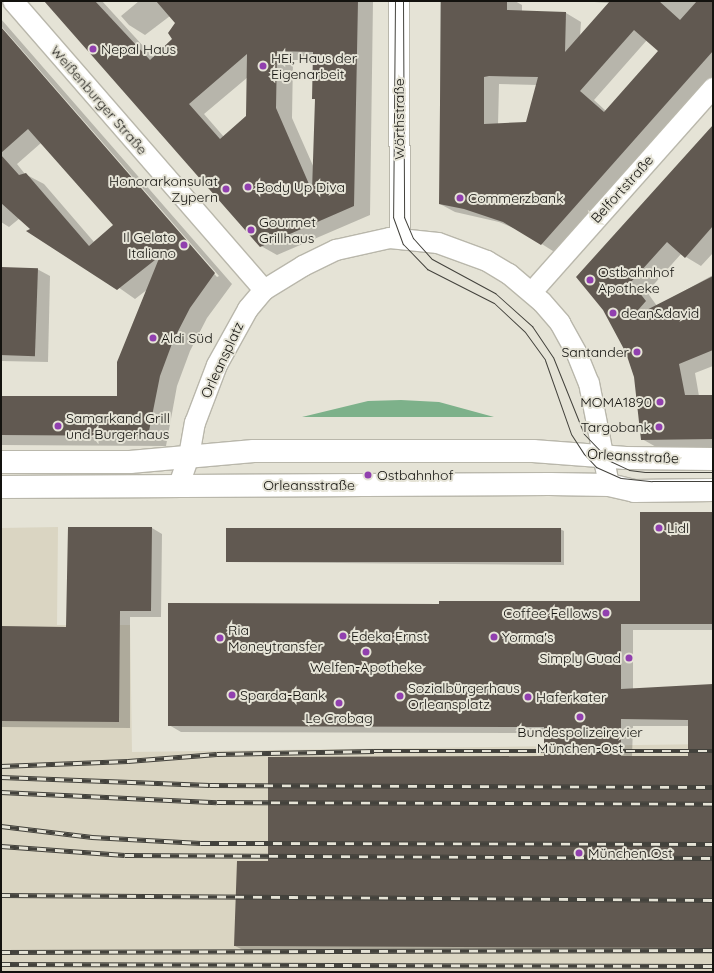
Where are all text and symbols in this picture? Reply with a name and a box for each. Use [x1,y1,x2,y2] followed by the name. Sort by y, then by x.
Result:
[101,41,176,57] place label: Nepal Haus
[47,42,151,158] street label: Weißenburger Straße
[88,44,98,54] marker: Nepal Haus
[271,50,357,82] place label: HEi, Haus der Eigenarbeit
[258,61,268,71] marker: HEi, Haus der Eigenarbeit
[391,78,407,160] street label: Wörthstraße
[587,152,657,226] street label: Belfortstraße
[109,173,218,206] place label: Honorarkonsulat Zypern
[256,179,345,195] place label: Body Up Diva
[243,182,253,192] marker: Body Up Diva
[221,184,231,194] marker: Honorarkonsulat Zypern
[468,190,564,206] place label: Commerzbank
[455,193,465,203] marker: Commerzbank
[259,214,316,246] place label: Gourmet Grillhaus
[246,225,256,235] marker: Gourmet Grillhaus
[123,229,176,262] place label: Il Gelato Italiano
[179,240,189,250] marker: Il Gelato Italiano
[598,264,674,296] place label: Ostbahnhof Apotheke
[585,275,595,285] marker: Ostbahnhof Apotheke
[621,305,699,321] place label: dean&david
[608,308,618,318] marker: dean&david
[197,319,247,401] street label: Orleansplatz
[161,330,213,346] place label: Aldi Süd
[148,333,158,343] marker: Aldi Süd
[561,344,629,360] place label: Santander
[632,347,642,357] marker: Santander
[580,394,652,410] place label: MOMA1890
[655,397,665,407] marker: MOMA1890
[66,410,170,442] place label: Samarkand Grill und Burgerhaus
[581,419,651,435] place label: Targobank
[53,421,63,431] marker: Samarkand Grill und Burgerhaus
[654,422,664,432] marker: Targobank
[587,445,679,467] street label: Orleansstraße
[377,467,453,483] place label: Ostbahnhof
[362,469,374,481] marker: Ostbahnhof
[263,477,355,493] street label: Orleansstraße
[667,520,689,536] place label: Lidl
[654,523,664,533] marker: Lidl
[503,605,598,621] place label: Coffee Fellows
[601,608,611,618] marker: Coffee Fellows
[228,622,323,654] place label: Ria Moneytransfer
[351,628,428,644] place label: Edeka Ernst
[502,629,554,645] place label: Yorma's
[338,631,348,641] marker: Edeka Ernst
[489,632,499,642] marker: Yorma's
[215,633,225,643] marker: Ria Moneytransfer
[361,647,371,657] marker: Welfen-Apotheke
[539,650,621,666] place label: Simply Guad
[624,653,634,663] marker: Simply Guad
[310,659,422,675] place label: Welfen-Apotheke
[408,680,520,712] place label: Sozialbürgerhaus Orleansplatz
[240,687,326,703] place label: Sparda-Bank
[536,689,606,705] place label: Haferkater
[227,690,237,700] marker: Sparda-Bank
[395,691,405,701] marker: Sozialbürgerhaus Orleansplatz
[523,692,533,702] marker: Haferkater
[334,698,344,708] marker: Le Crobag
[305,710,373,726] place label: Le Crobag
[575,712,585,722] marker: Bundespolizeirevier München-Ost
[517,724,643,756] place label: Bundespolizeirevier München-Ost
[588,845,673,861] place label: München Ost
[573,847,585,859] marker: München Ost

